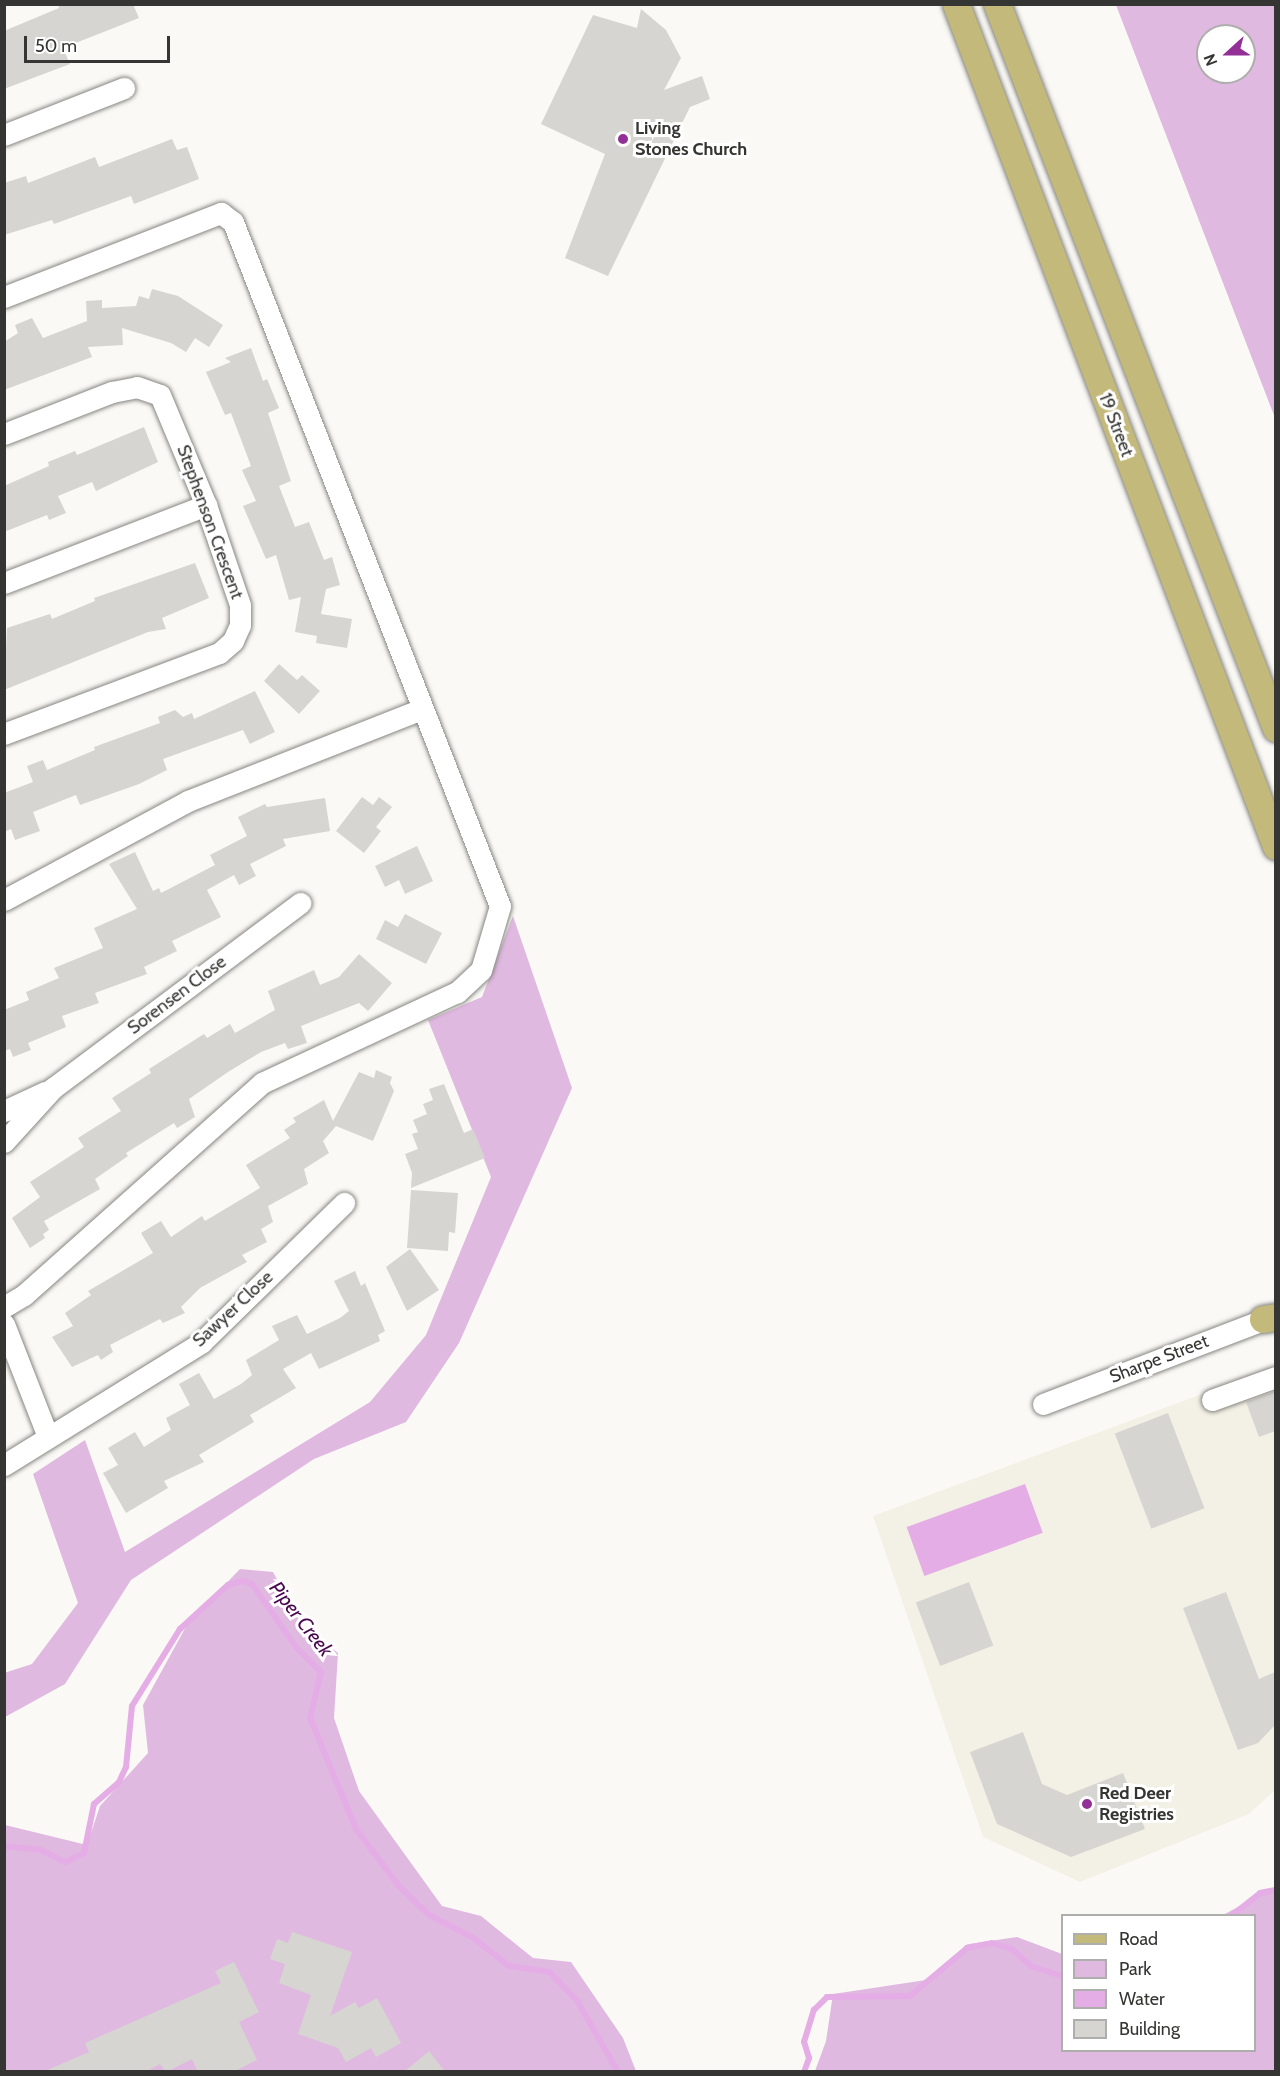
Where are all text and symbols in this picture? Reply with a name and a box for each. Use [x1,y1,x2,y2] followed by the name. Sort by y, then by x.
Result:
[27,24,172,62] scale bar
[1196,24,1256,84] north arrow
[35,35,77,57] text: 50 m
[1200,51,1221,69] text: N
[635,118,747,160] place label: Living Stones Church
[616,132,630,146] marker: Living Stones Church
[1094,390,1138,460] street label: 19 Street
[172,442,248,602] street label: Stephenson Crescent
[123,951,231,1039] street label: Sorensen Close
[188,1266,278,1352] street label: Sawyer Close
[1107,1330,1211,1388] street label: Sharpe Street
[264,1577,338,1661] water label: Piper Creek
[1099,1783,1174,1826] place label: Red Deer Registries
[1080,1797,1094,1811] marker: Red Deer Registries
[1061,1914,1256,2052] legend
[1119,1928,1158,1950] text: Road
[1119,1958,1151,1980] text: Park
[1119,1988,1165,2010] text: Water
[1119,2018,1180,2040] text: Building

